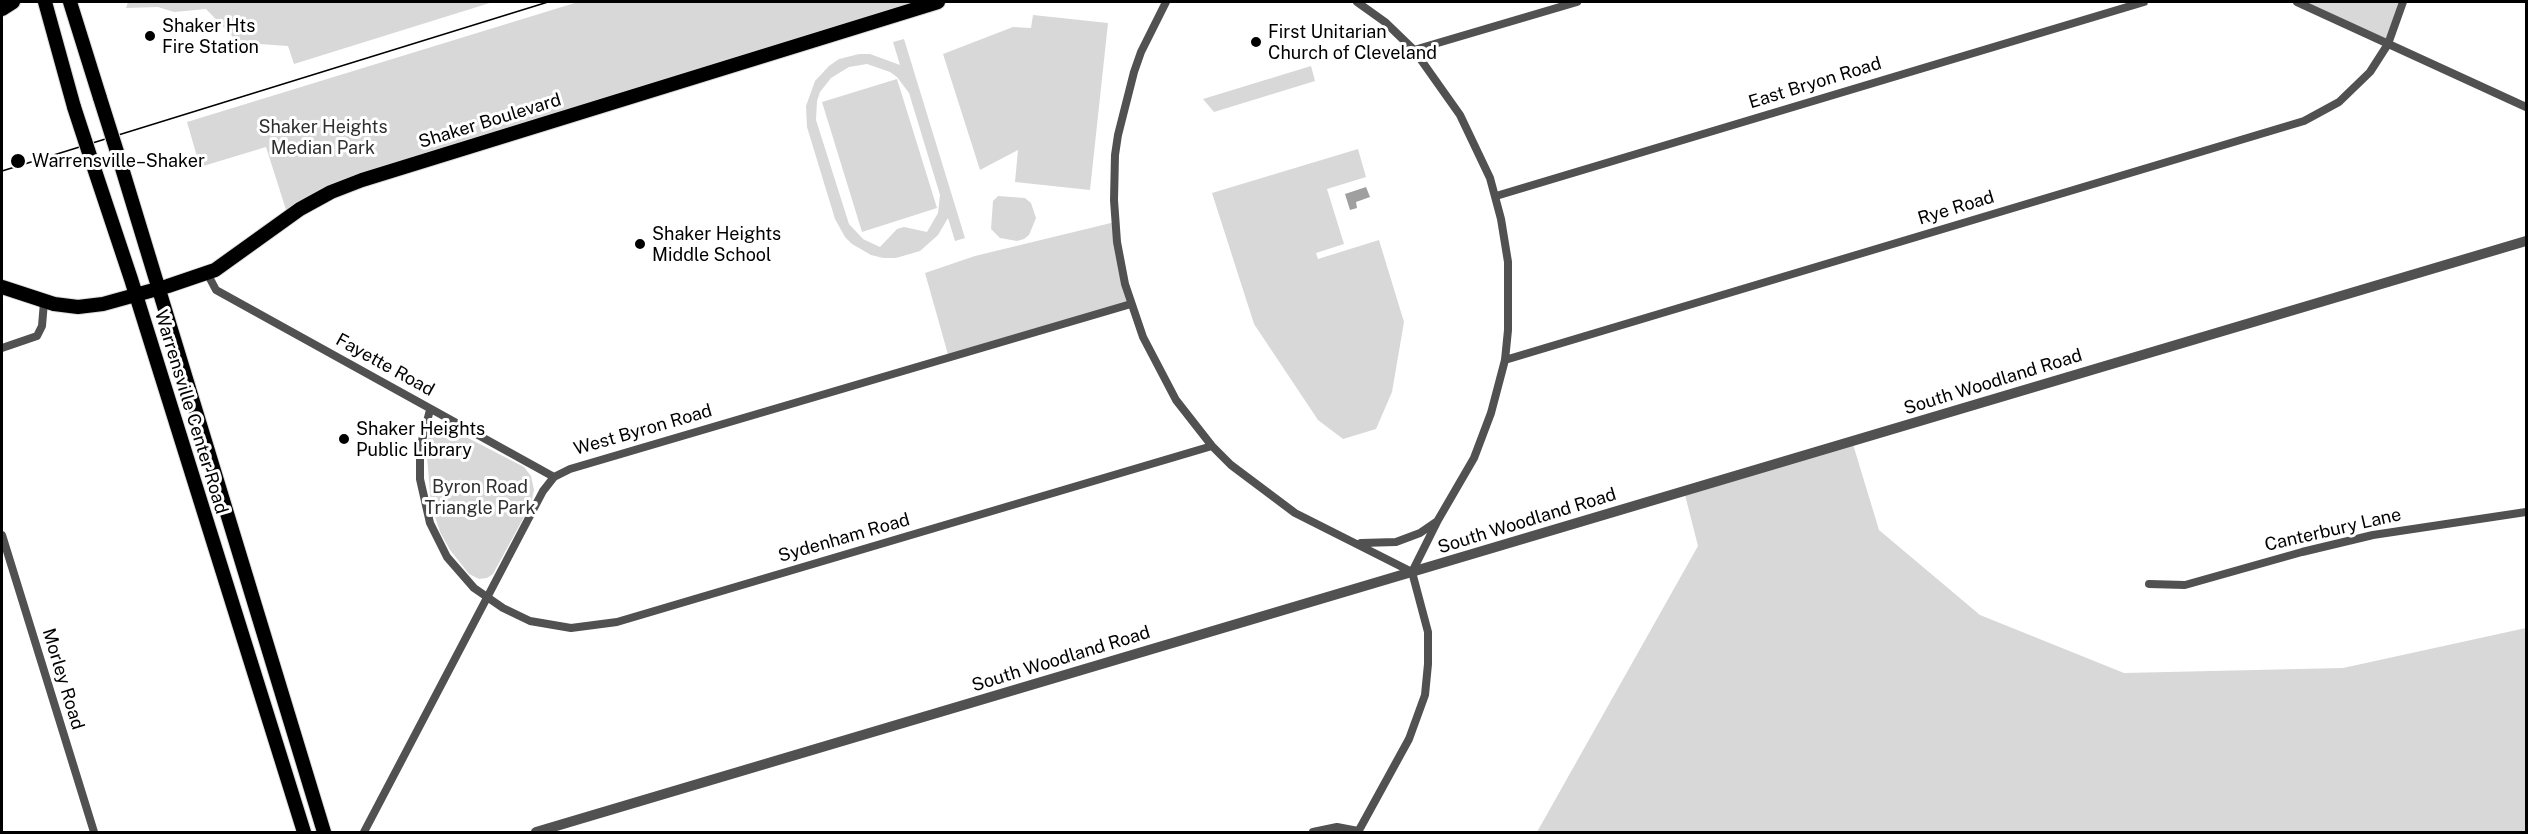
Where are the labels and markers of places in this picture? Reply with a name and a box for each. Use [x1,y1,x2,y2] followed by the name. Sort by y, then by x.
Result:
[162,15,259,57] place label: Shaker Hts Fire Station
[1268,21,1437,63] place label: First Unitarian Church of Cleveland
[143,29,157,43] marker: Shaker Hts Fire Station
[1249,35,1263,49] marker: First Unitarian Church of Cleveland
[32,150,205,172] place label: Warrensville–Shaker
[9,152,27,170] marker: Warrensville–Shaker
[652,223,781,266] place label: Shaker Heights Middle School
[633,237,647,251] marker: Shaker Heights Middle School
[356,418,485,460] place label: Shaker Heights Public Library
[337,432,351,446] marker: Shaker Heights Public Library

